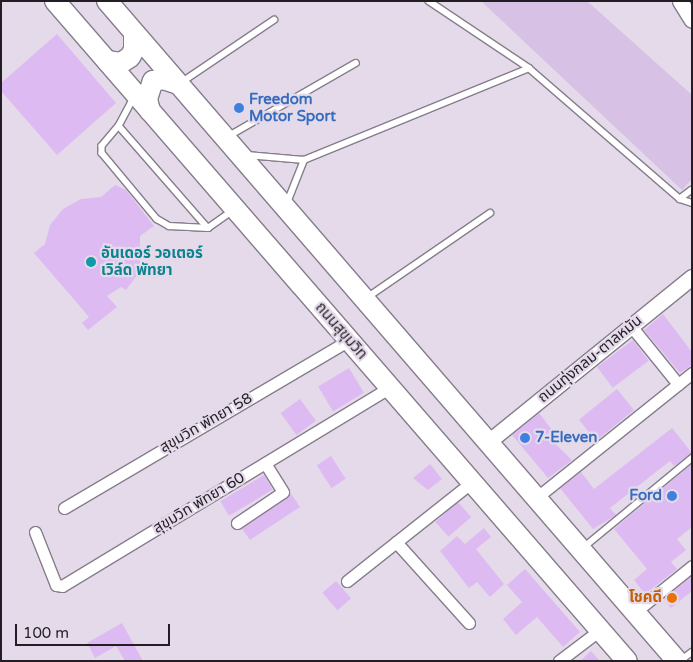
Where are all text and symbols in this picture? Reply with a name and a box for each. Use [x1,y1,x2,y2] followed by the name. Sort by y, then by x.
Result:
[249,90,336,125] place label: Freedom Motor Sport
[233,102,245,114] marker: Freedom Motor Sport
[101,244,203,279] place label: อันเดอร์ วอเตอร์ เวิล์ด พัทยา
[85,256,97,268] marker: อันเดอร์ วอเตอร์ เวิล์ด พัทยา
[311,299,371,363] street label: ถนนสุขุมวิท
[534,311,646,407] street label: ถนนทุ่งกลม-ตาลหมัน
[157,389,255,457] street label: สุขุมวิท พัทยา 58
[535,429,597,447] place label: 7-Eleven
[519,432,531,444] marker: 7-Eleven
[150,469,248,537] street label: สุขุมวิท พัทยา 60
[629,487,662,505] place label: Ford
[666,490,678,502] marker: Ford
[629,589,662,607] place label: โชคดี
[666,592,678,604] marker: โชคดี
[18,614,172,646] scale bar
[23,624,69,642] text: 100 m

